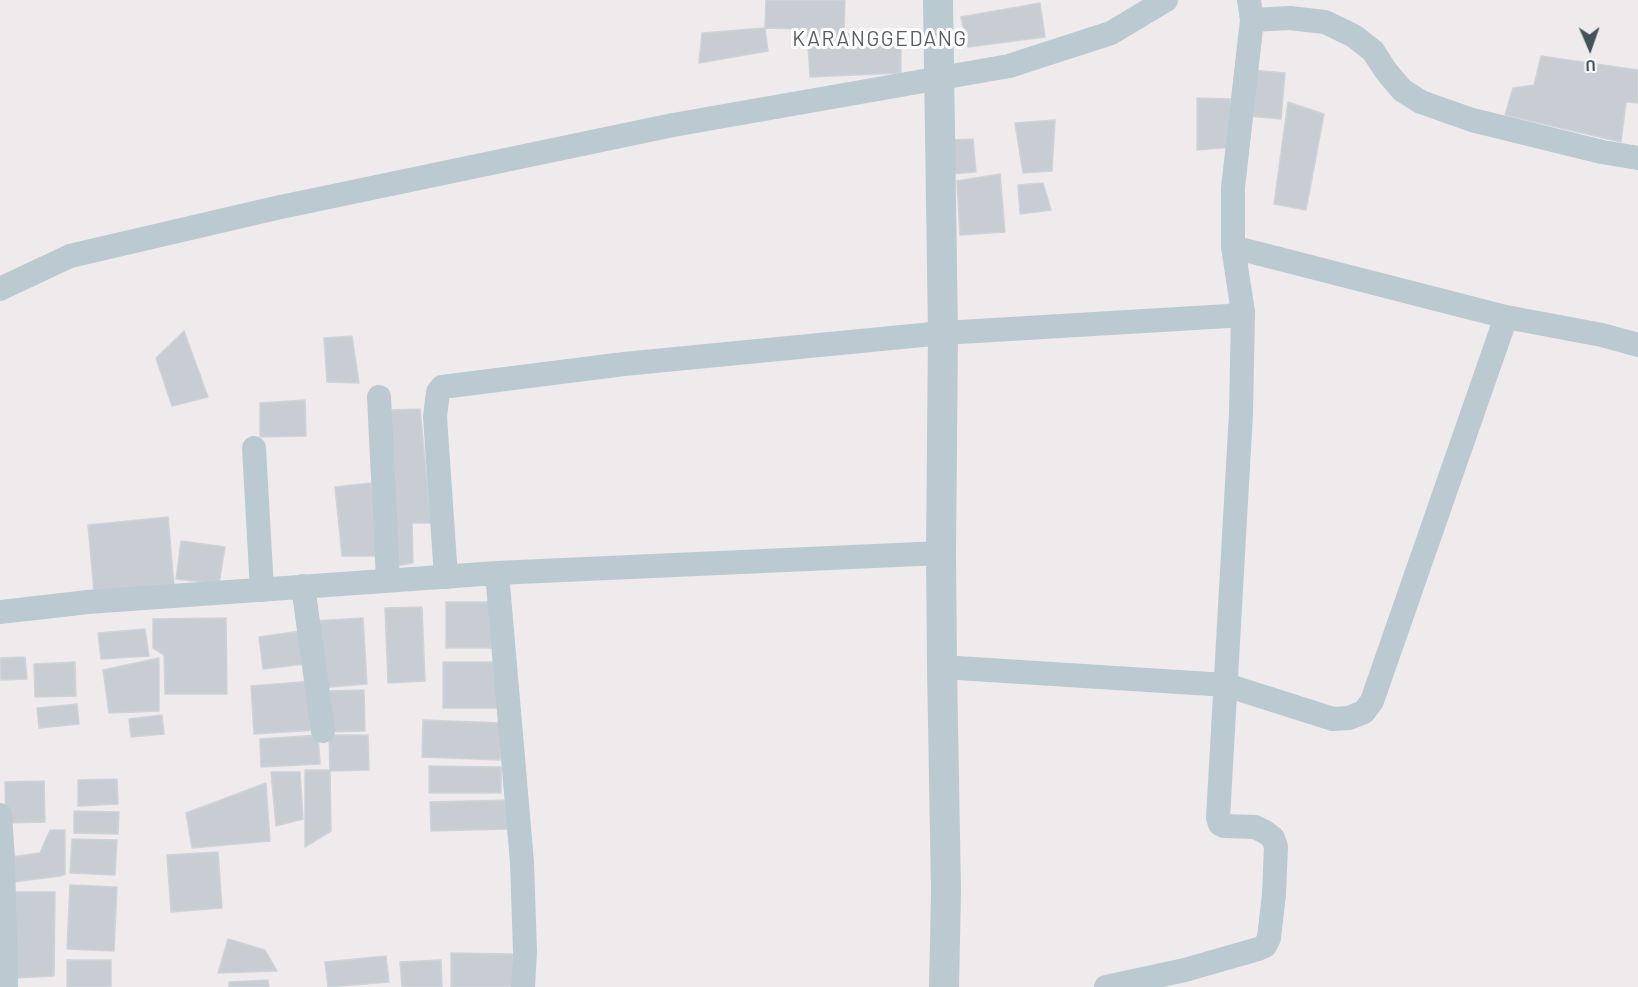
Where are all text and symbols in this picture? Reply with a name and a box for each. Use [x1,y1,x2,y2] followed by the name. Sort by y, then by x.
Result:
[1560,18,1620,78] north arrow
[792,26,968,52] district label: KARANGGEDANG
[1585,57,1596,76] text: U

